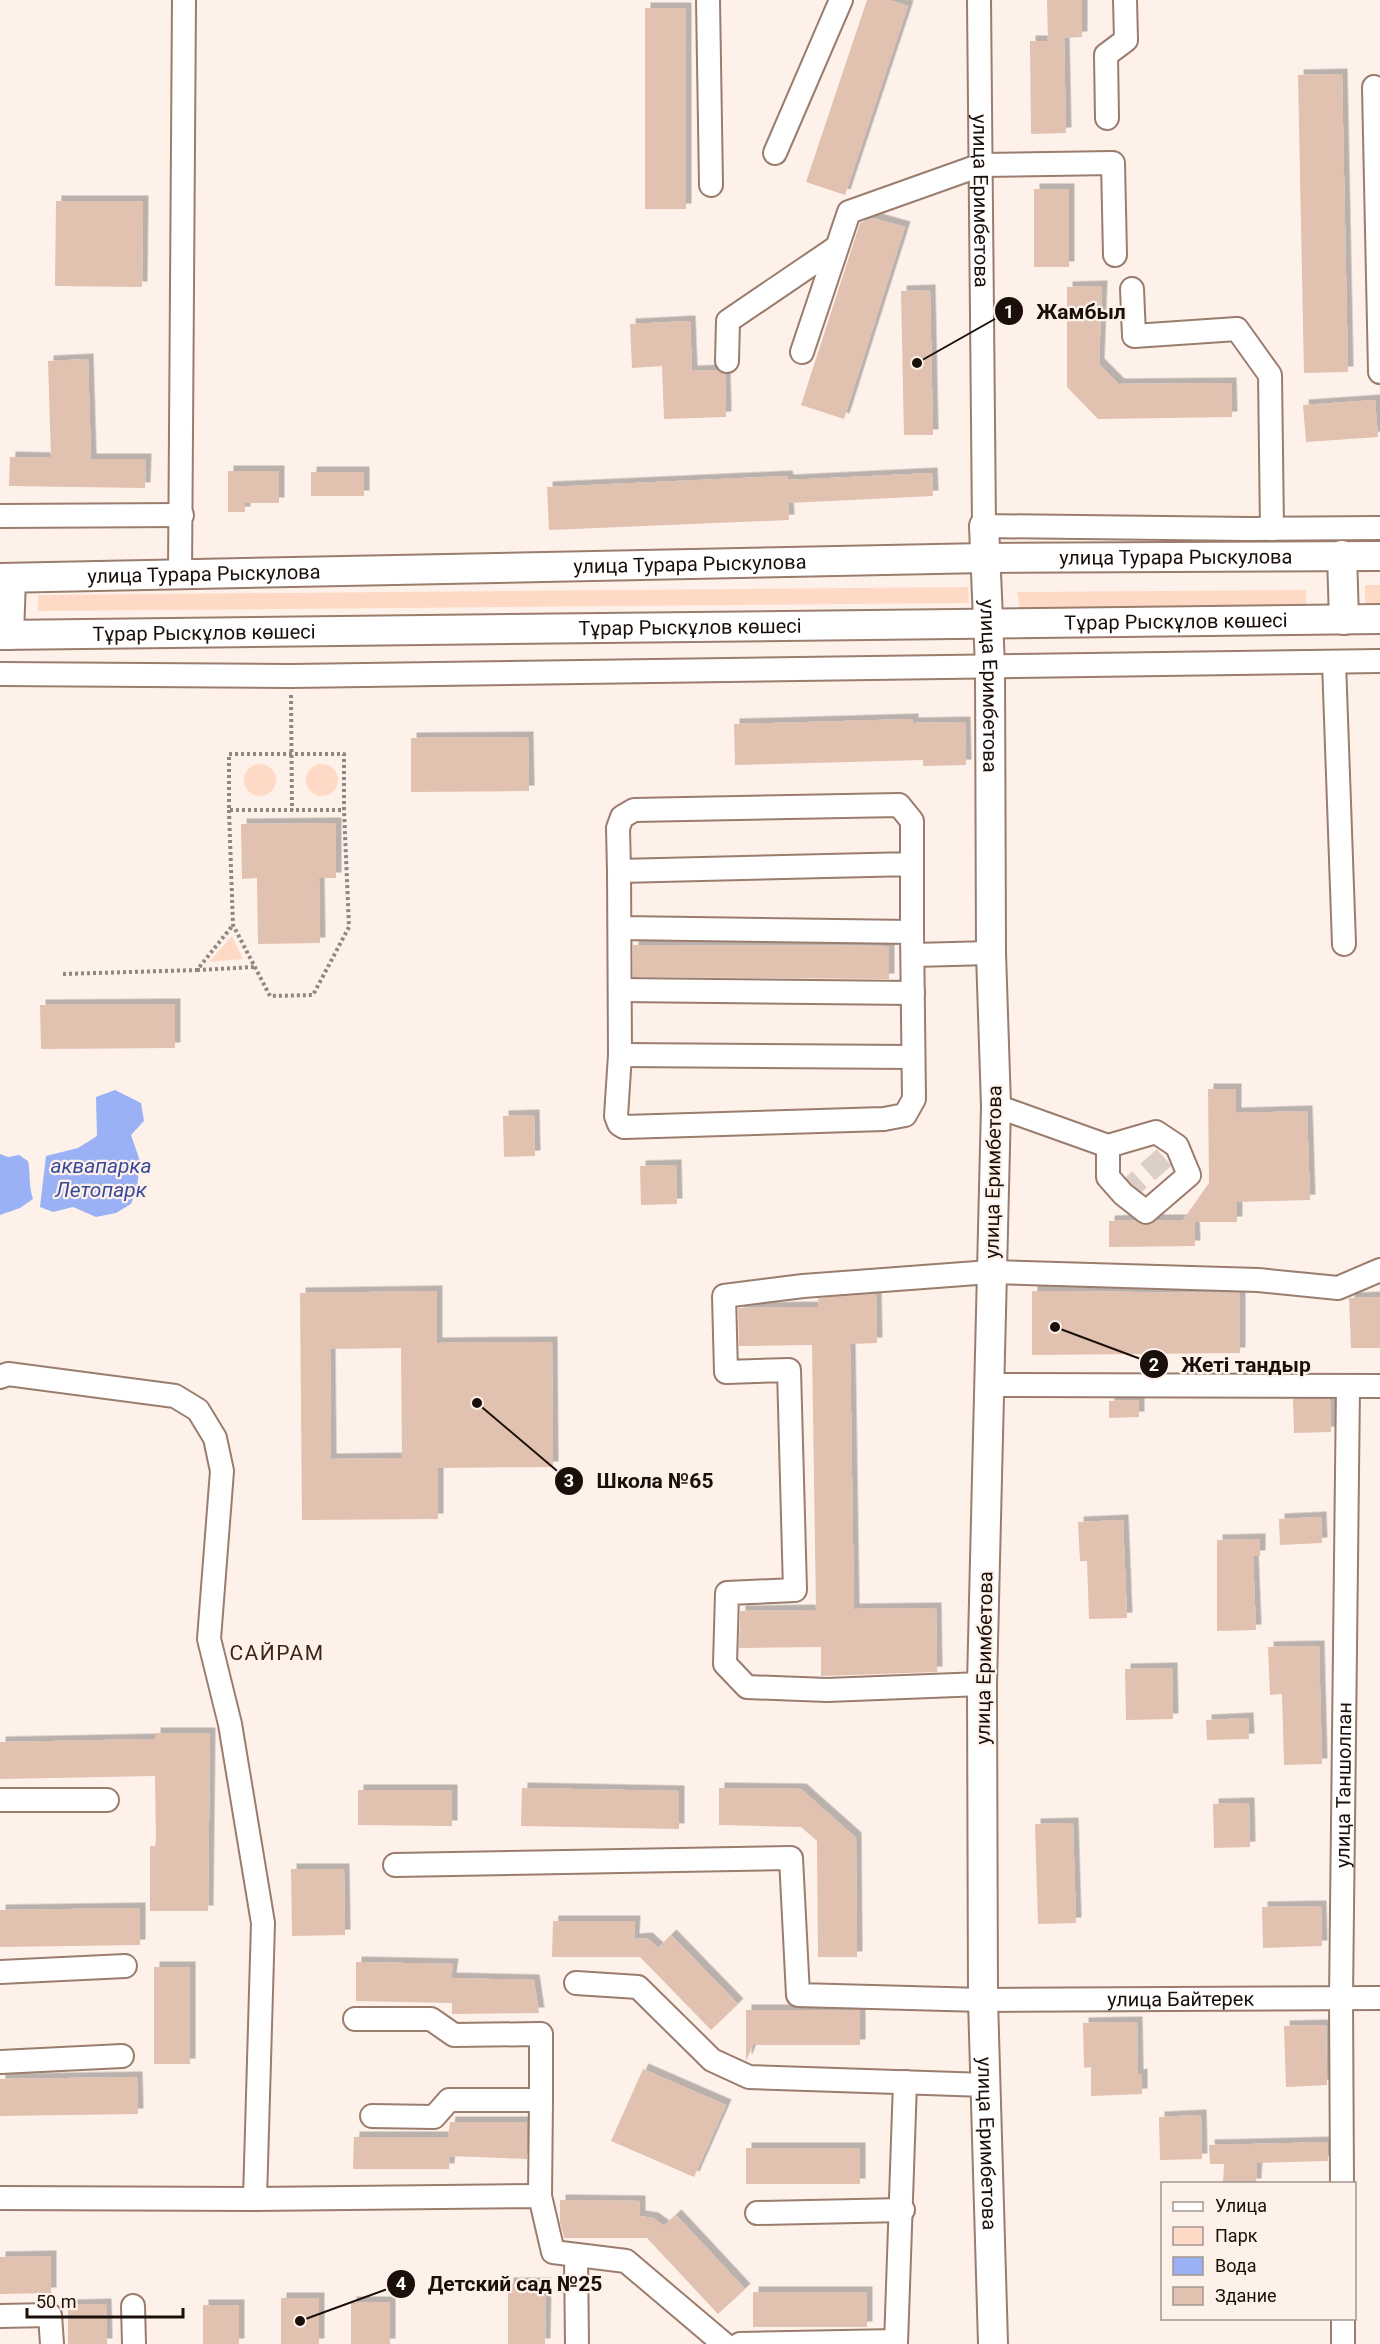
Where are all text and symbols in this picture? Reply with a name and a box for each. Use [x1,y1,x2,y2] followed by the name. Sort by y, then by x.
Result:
[968,114,994,288] street label: улица Еримбетова
[994,292,1138,331] callout: Жамбыл
[1036,300,1126,324] text: Жамбыл
[1004,301,1014,322] text: 1
[1059,544,1292,570] street label: улица Турара Рыскулова
[573,550,807,578] street label: улица Турара Рыскулова
[87,559,321,588] street label: улица Турара Рыскулова
[975,599,1002,773] street label: улица Еримбетова
[1064,608,1288,635] street label: Тұрар Рыскұлов көшесі
[578,614,802,640] street label: Тұрар Рыскұлов көшесі
[92,619,316,646] street label: Тұрар Рыскұлов көшесі
[979,1085,1007,1259] street label: улица Еримбетова
[50,1154,152,1202] water label: аквапарка Летопарк
[1139,1345,1323,1384] callout: Жеті тандыр
[1181,1353,1311,1377] text: Жеті тандыр
[1149,1354,1159,1375] text: 2
[554,1461,725,1500] callout: Школа №65
[597,1469,713,1493] text: Школа №65
[564,1470,574,1491] text: 3
[970,1571,998,1745] street label: улица Еримбетова
[229,1641,325,1665] district label: САЙРАМ
[1330,1702,1356,1868] street label: улица Таншолпан
[1107,1987,1254,2011] street label: улица Байтерек
[973,2057,1002,2231] street label: улица Еримбетова
[1161,2182,1356,2320] legend
[1215,2195,1267,2216] text: Улица
[1215,2225,1258,2246] text: Парк
[1215,2255,1257,2276] text: Вода
[386,2264,614,2303] callout: Детский сад №25
[428,2272,602,2296] text: Детский сад №25
[396,2273,406,2294] text: 4
[27,2281,183,2319] scale bar
[1215,2285,1277,2306] text: Здание
[36,2291,76,2312] text: 50 m

